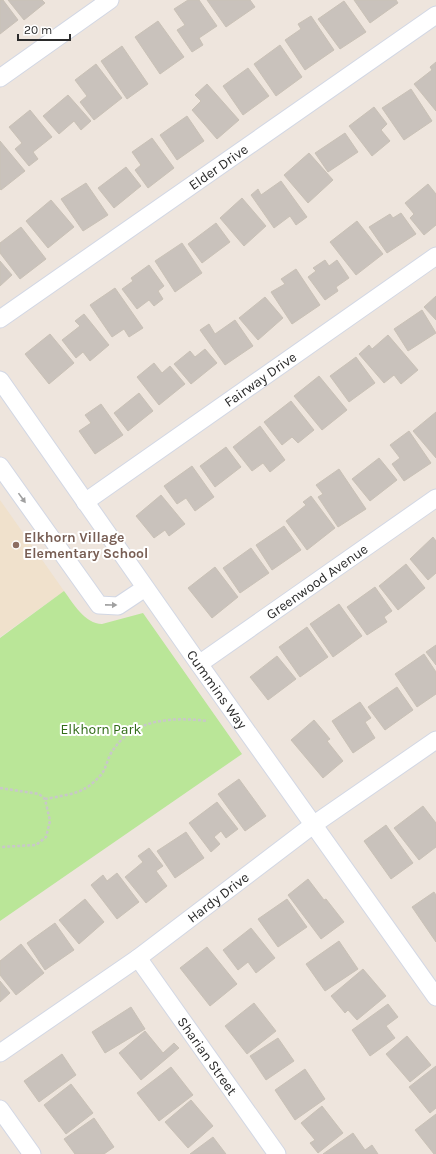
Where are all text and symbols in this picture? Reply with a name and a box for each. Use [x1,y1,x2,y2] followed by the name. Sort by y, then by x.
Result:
[18,16,70,42] scale bar
[24,23,52,37] text: 20 m
[185,140,251,193] street label: Elder Drive
[221,348,300,410] street label: Fairway Drive
[18,492,26,503] one-way arrow
[24,529,148,562] place label: Elkhorn Village Elementary School
[11,540,21,550] marker: Elkhorn Village Elementary School
[263,540,371,623] street label: Greenwood Avenue
[105,602,118,608] one-way arrow
[183,647,251,733] street label: Cummins Way
[60,721,142,738] park label: Elkhorn Park
[184,868,252,926] street label: Hardy Drive
[174,1014,241,1098] street label: Sharian Street

